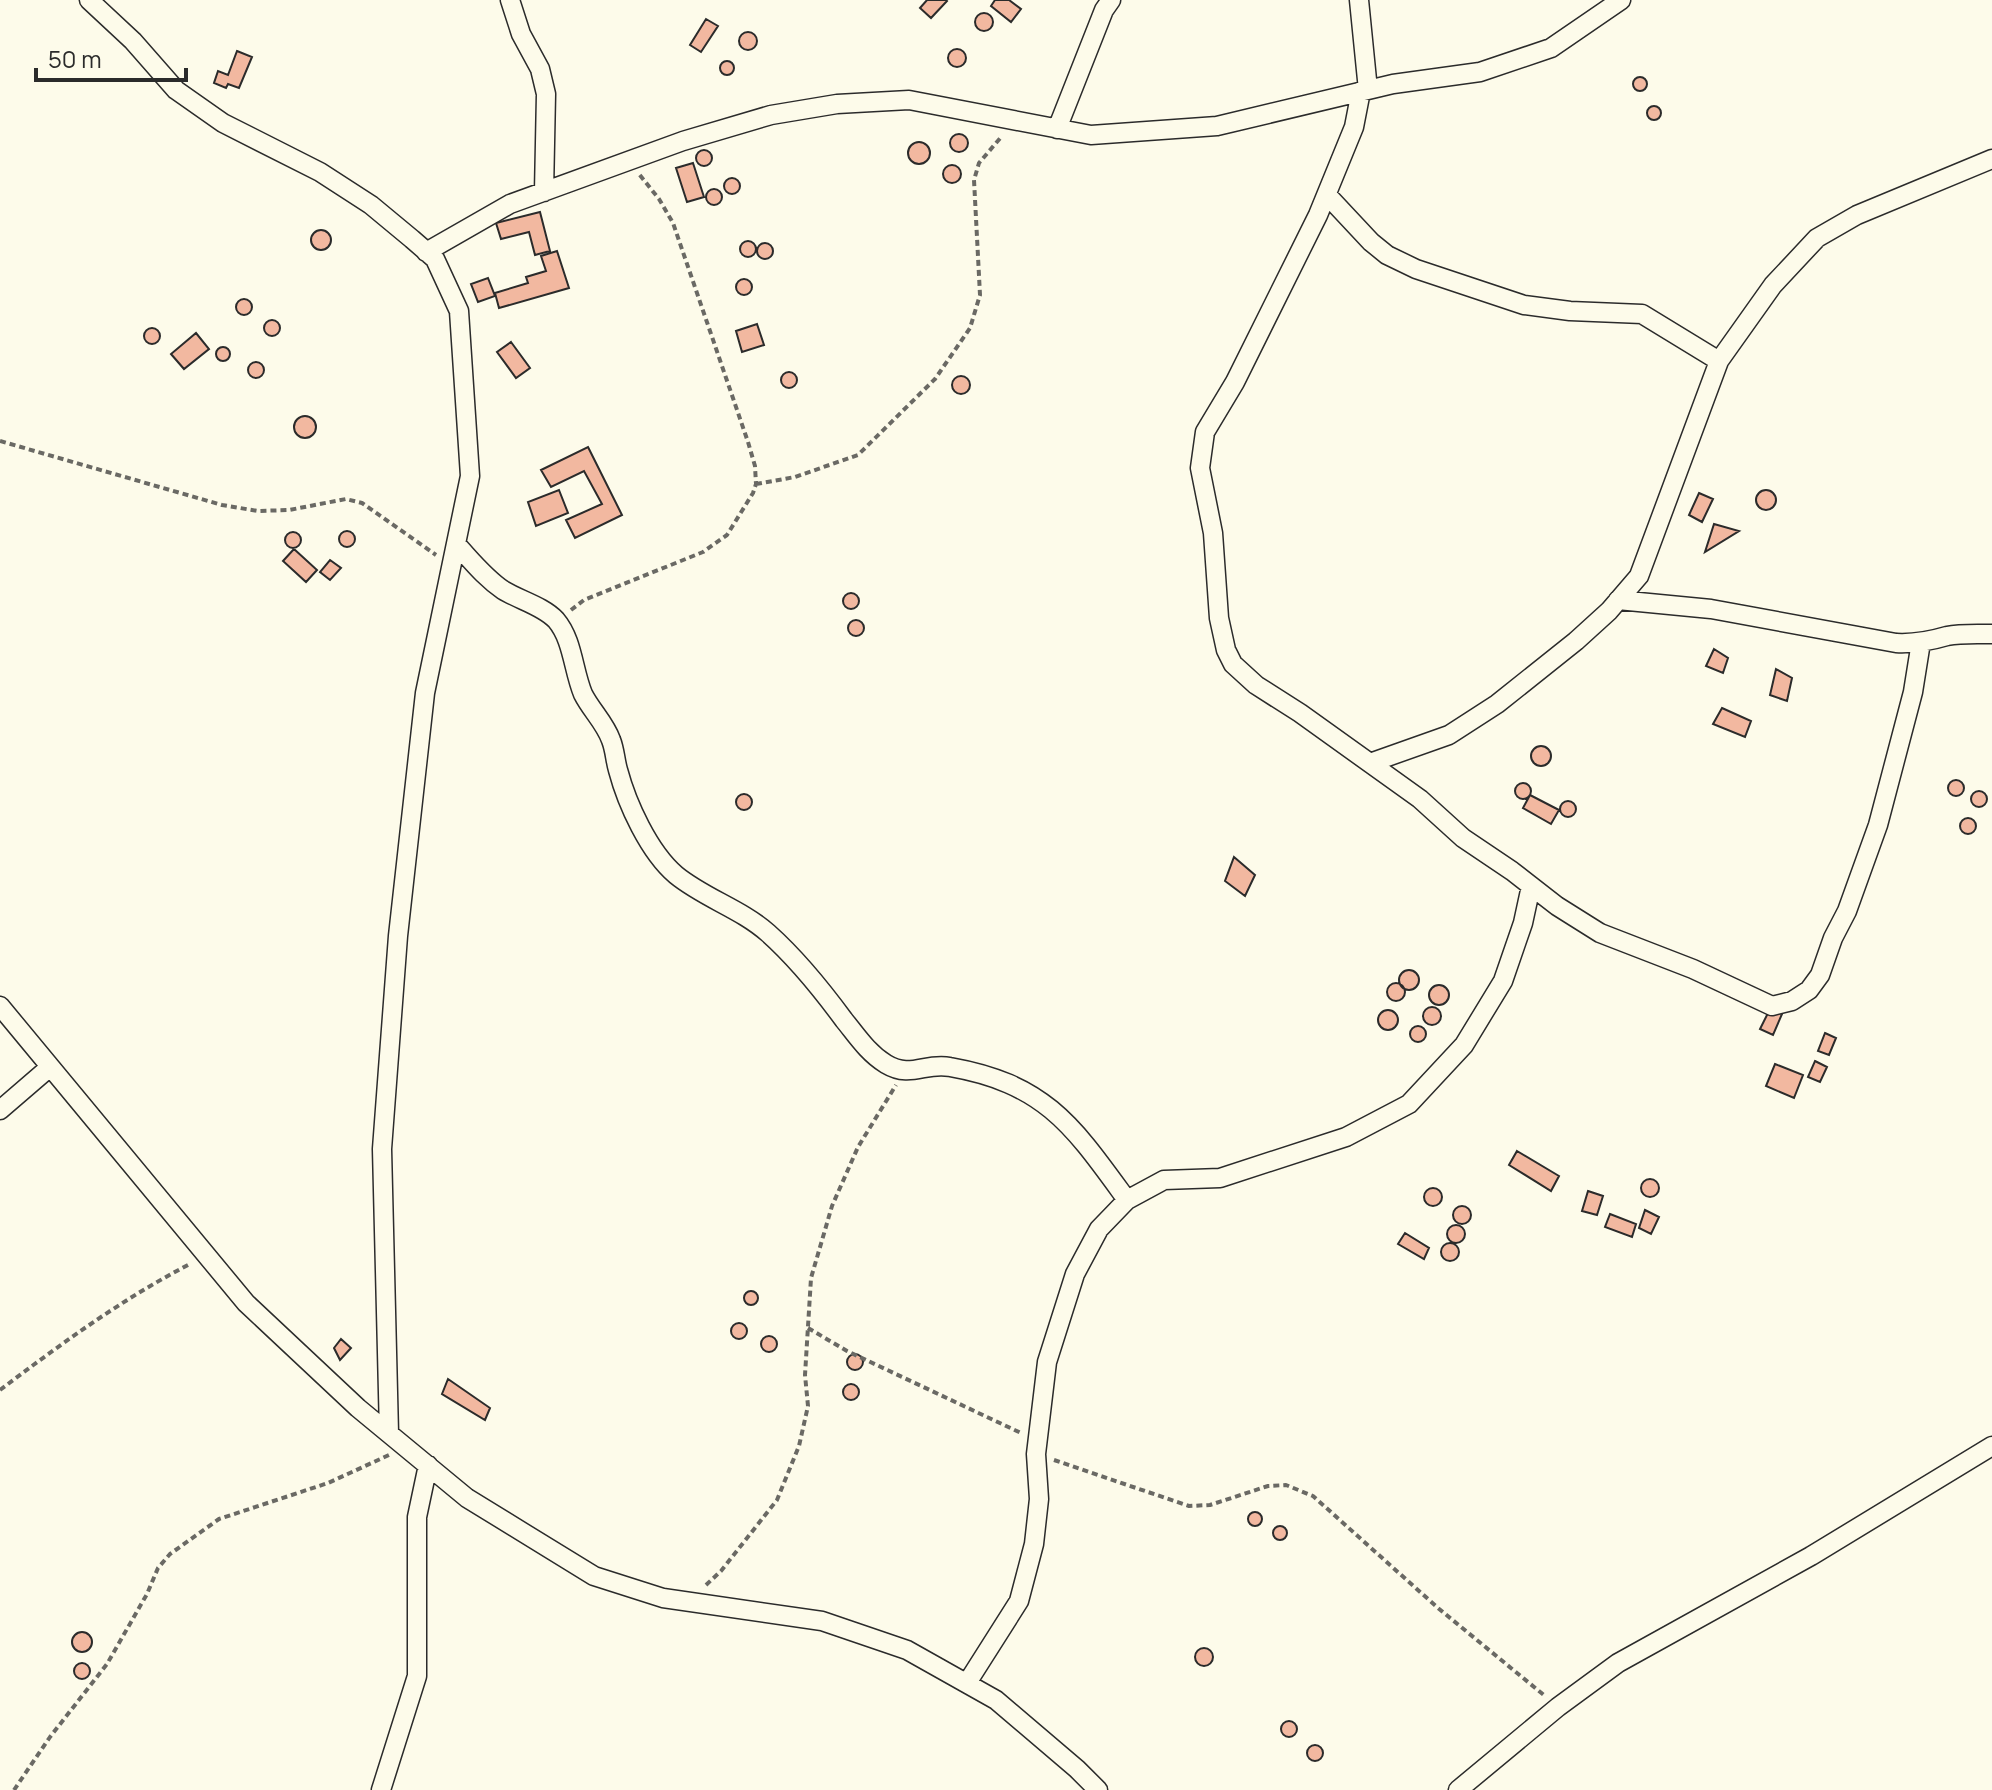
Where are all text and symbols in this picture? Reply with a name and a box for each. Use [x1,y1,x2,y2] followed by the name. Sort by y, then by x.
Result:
[36,32,186,82] scale bar
[48,42,102,75] text: 50 m

